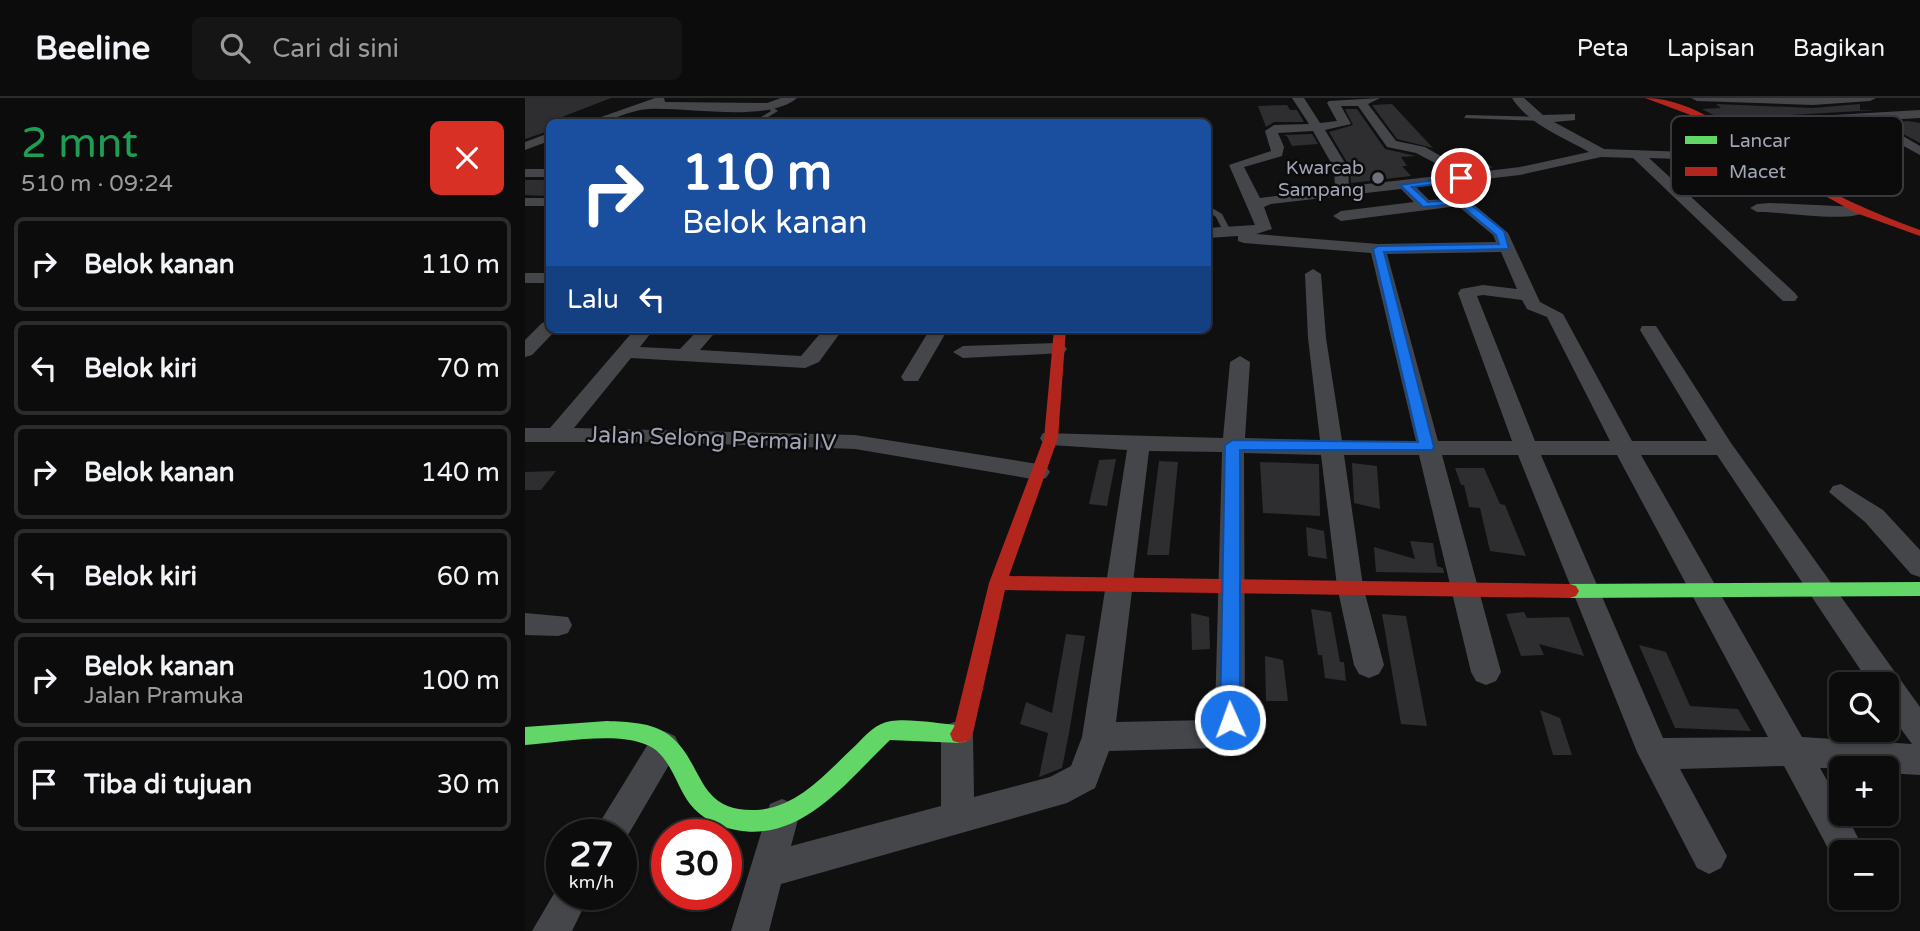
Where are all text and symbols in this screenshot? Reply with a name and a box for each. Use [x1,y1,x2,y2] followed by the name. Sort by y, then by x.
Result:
[192,17,682,80] search box
[35,29,150,68] text: Beeline
[216,29,254,67] icon: search
[272,33,399,64] text: Cari di sini
[1577,34,1629,63] text: Peta
[1667,34,1755,63] text: Lapisan
[1793,34,1885,63] text: Bagikan
[1671,116,1903,196] legend
[21,118,138,169] text: 2 mnt
[430,121,504,195] button: close
[1729,130,1791,152] text: Lancar
[682,144,832,203] text: 110 m
[567,147,658,238] icon: right
[1431,148,1491,208] pin
[1278,157,1364,201] place label: Kwarcab Sampang
[1442,159,1480,197] icon: arrive
[1729,161,1786,183] text: Macet
[21,170,173,198] text: 510 m · 09:24
[1370,170,1386,186] marker: Kwarcab Sampang
[682,204,867,242] text: Belok kanan
[25,245,63,283] icon: right
[84,249,235,280] text: Belok kanan
[420,249,500,280] text: 110 m
[633,280,671,318] icon: left
[567,284,619,315] text: Lalu
[25,349,63,387] icon: left
[84,353,197,384] text: Belok kiri
[437,353,500,384] text: 70 m
[587,421,837,457] street label: Jalan Selong Permai IV
[25,453,63,491] icon: right
[84,457,235,488] text: Belok kanan
[420,457,500,488] text: 140 m
[25,557,63,595] icon: left
[84,561,197,592] text: Belok kiri
[437,561,500,592] text: 60 m
[84,651,235,682] text: Belok kanan
[25,661,63,699] icon: right
[420,665,500,696] text: 100 m
[1829,672,1899,910] map controls
[1829,672,1899,742] button: search
[84,682,244,710] text: Jalan Pramuka
[1193,683,1267,757] position arrow
[1829,756,1899,826] button: +
[25,765,63,803] icon: arrive
[84,769,252,800] text: Tiba di tujuan
[437,769,500,800] text: 30 m
[651,819,742,910] speed limit sign: 30
[570,834,613,876] text: 27
[1829,840,1899,910] button: −
[569,871,614,893] text: km/h

